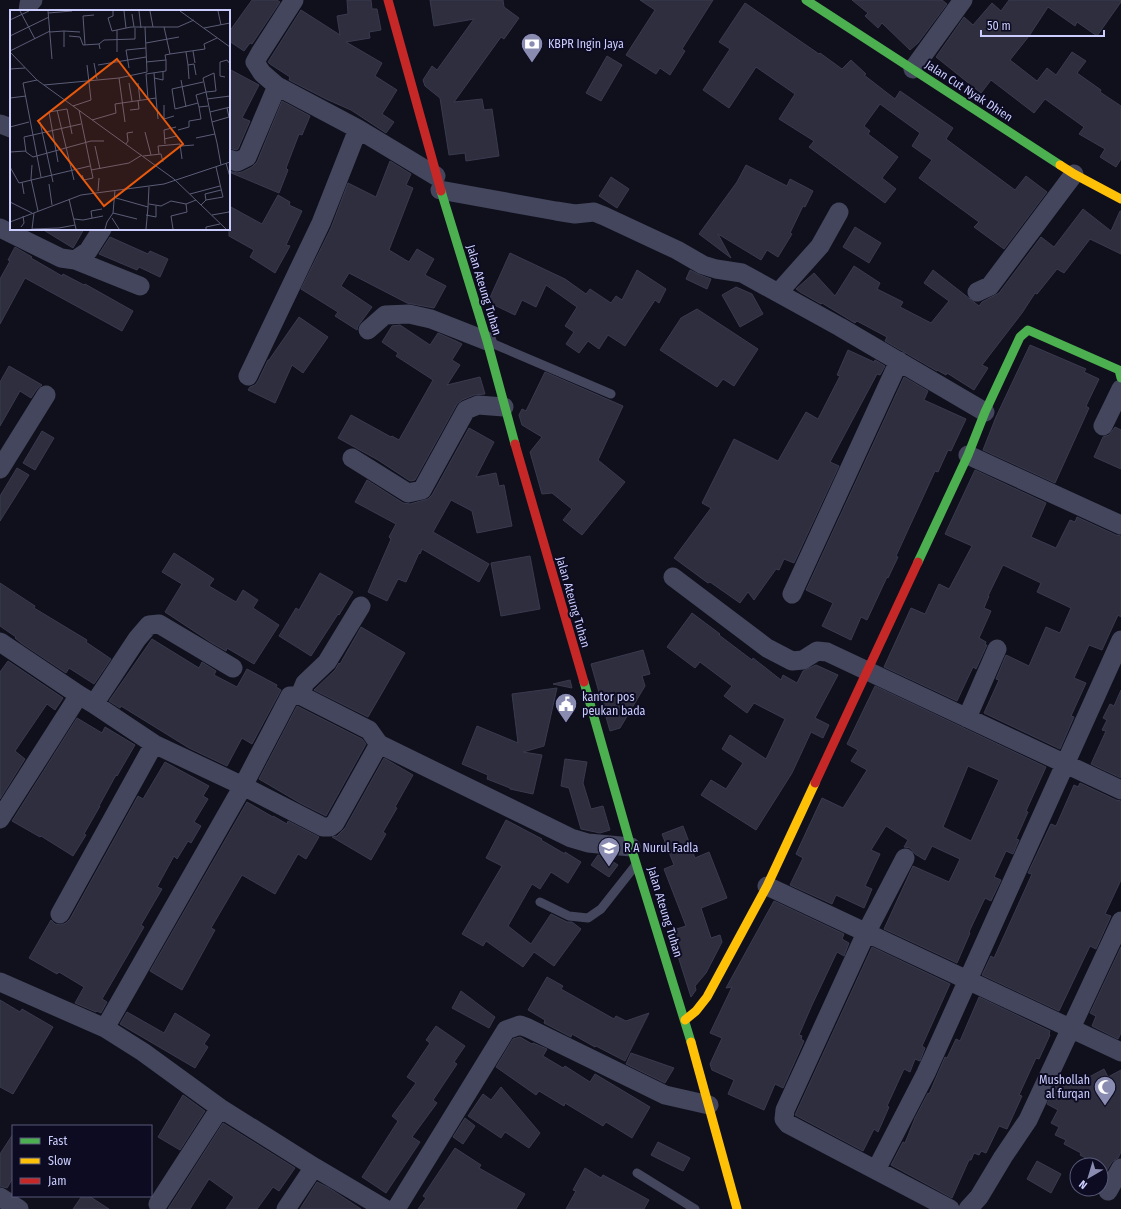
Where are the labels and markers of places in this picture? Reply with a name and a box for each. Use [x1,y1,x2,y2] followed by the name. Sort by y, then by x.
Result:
[519,31,545,64] bank icon: KBPR Ingin Jaya
[548,37,624,51] place label: KBPR Ingin Jaya
[582,690,646,718] place label: kantor pos peukan bada
[553,691,579,724] public building icon: kantor pos peukan bada
[596,835,622,868] school or university icon: R A Nurul Fadla
[624,841,698,855] place label: R A Nurul Fadla
[1039,1073,1090,1101] place label: Mushollah al furqan
[1092,1074,1118,1107] mosque icon: Mushollah al furqan

